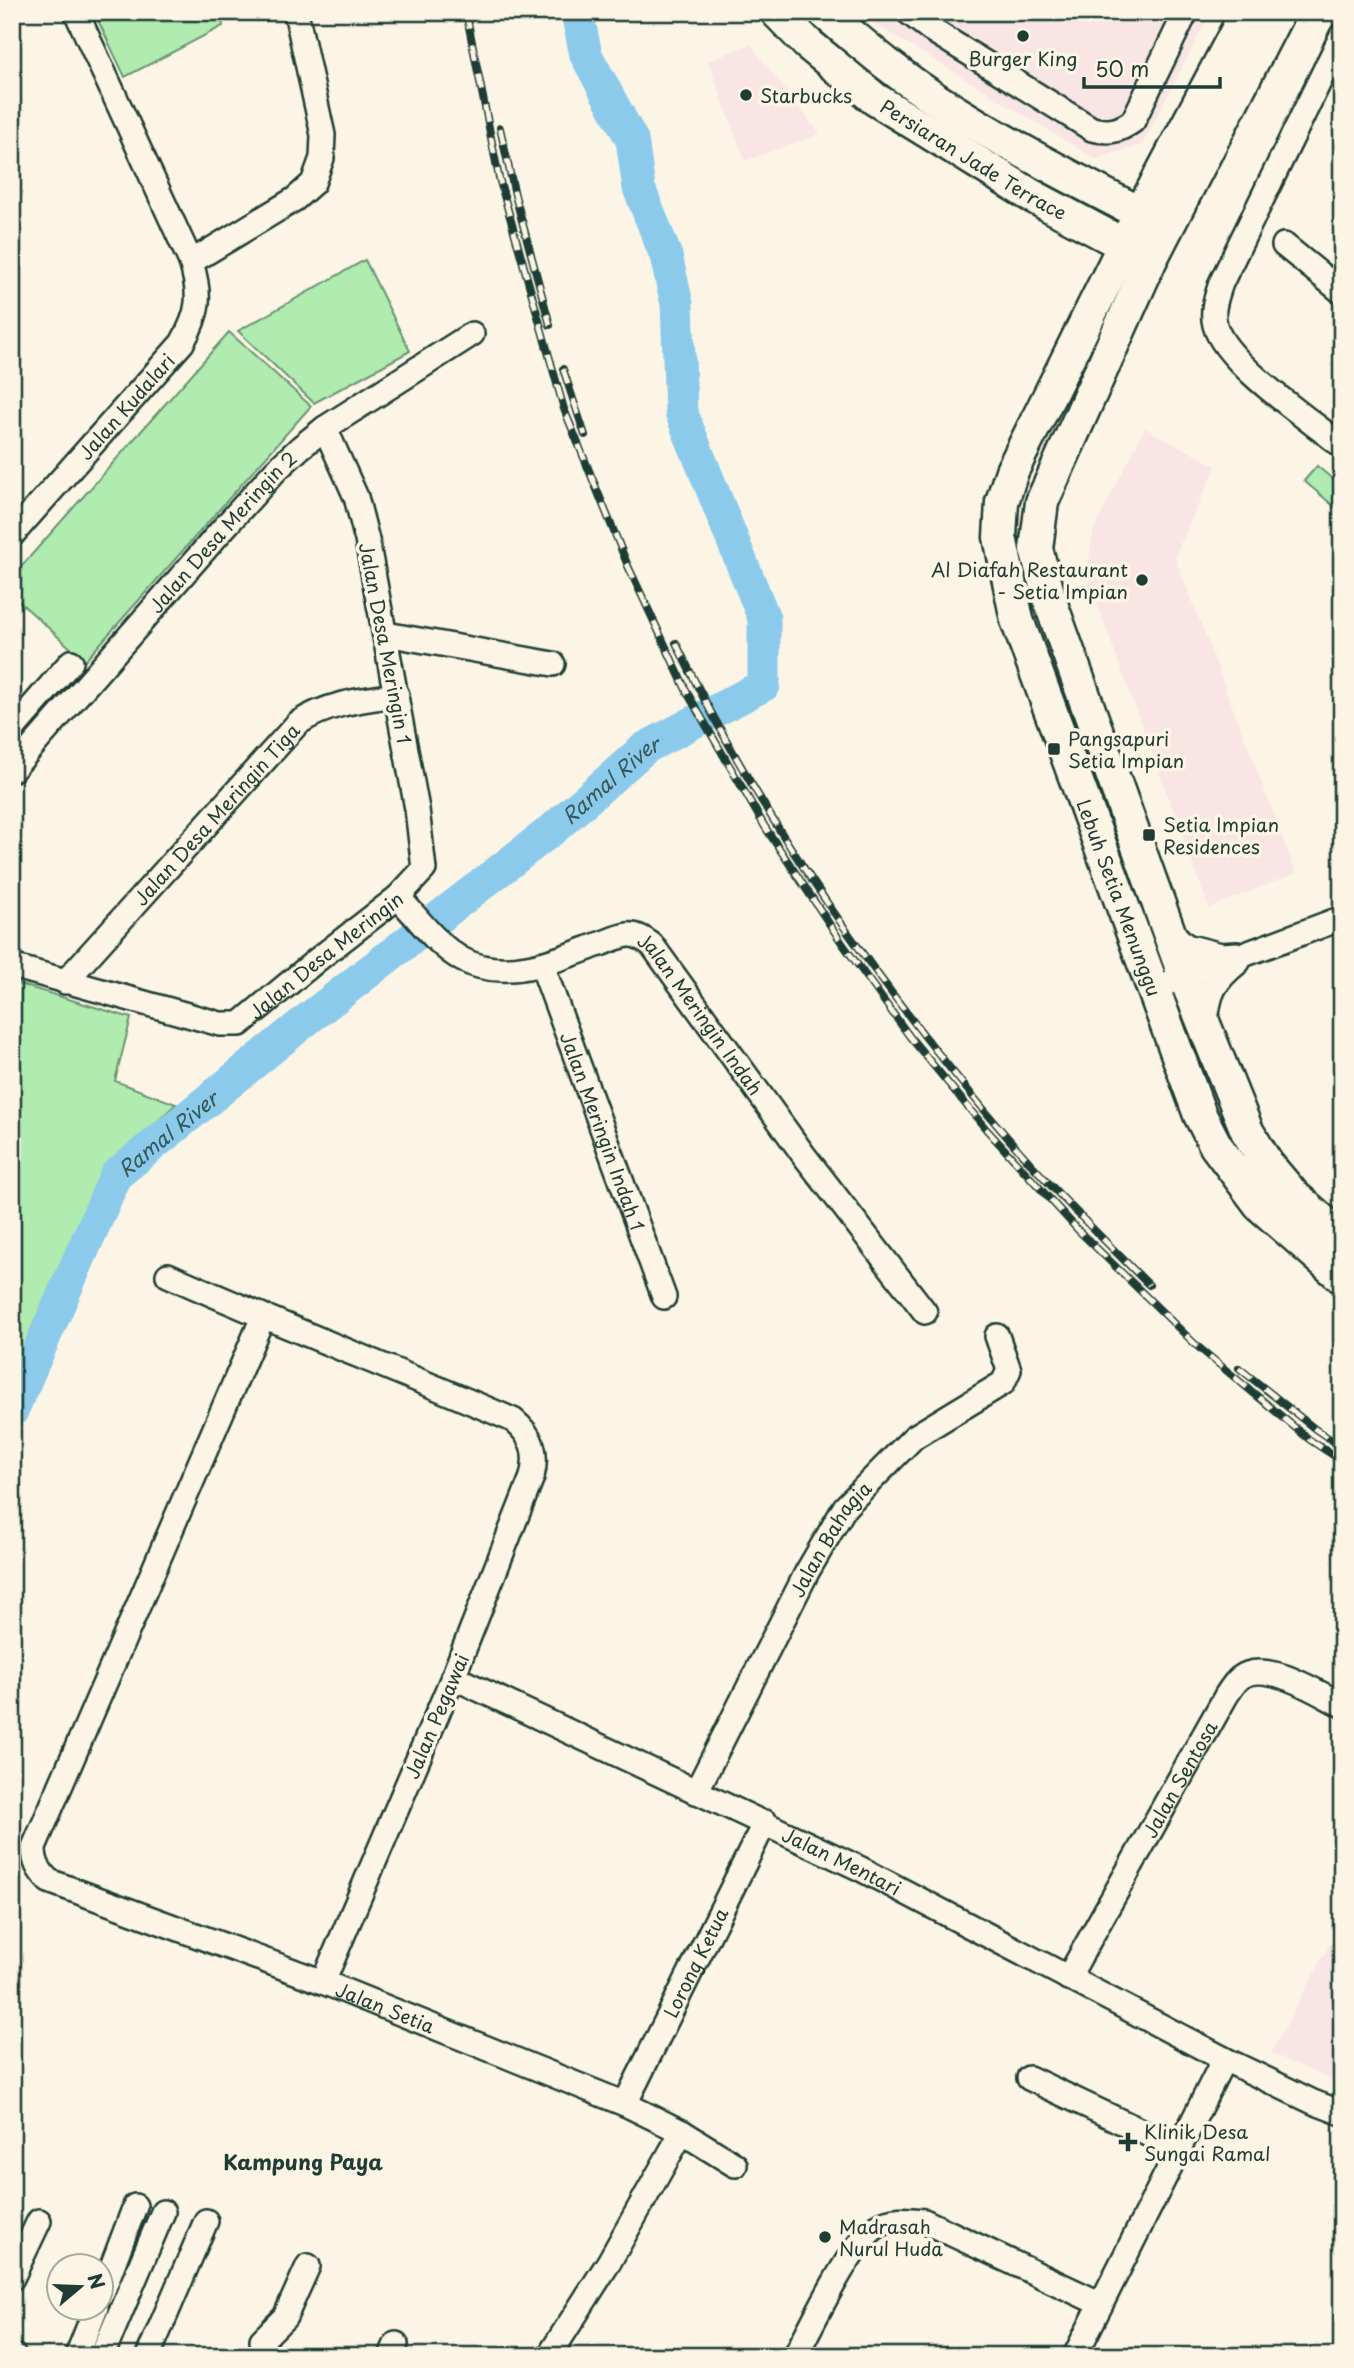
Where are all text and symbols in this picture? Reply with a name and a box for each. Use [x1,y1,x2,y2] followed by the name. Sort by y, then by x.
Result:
[1015,28,1031,44] marker: Burger King
[969,44,1077,72] place label: Burger King
[1084,46,1221,90] scale bar
[1095,52,1149,84] text: 50 m
[760,81,852,109] place label: Starbucks
[738,87,754,103] marker: Starbucks
[875,92,1072,226] street label: Persiaran Jade Terrace
[71,347,181,466] street label: Jalan Kudalari
[142,444,303,619] street label: Jalan Desa Meringin 2
[353,540,419,746] street label: Jalan Desa Meringin 1
[931,555,1128,605] place label: Al Diafah Restaurant - Setia Impian
[1134,572,1150,588] marker: Al Diafah Restaurant - Setia Impian
[127,717,306,911] street label: Jalan Desa Meringin Tiga
[1068,724,1184,774] place label: Pangsapuri Setia Impian
[554,726,667,831] water label: Ramal River
[1046,741,1062,757] marker: Pangsapuri Setia Impian
[1070,795,1169,1000] street label: Lebuh Setia Menunggu
[1163,810,1279,860] place label: Setia Impian Residences
[1141,827,1157,843] marker: Setia Impian Residences
[242,884,409,1025] street label: Jalan Desa Meringin
[633,925,770,1100] street label: Jalan Meringin Indah
[554,1028,652,1234] street label: Jalan Meringin Indah 1
[110,1081,226,1184] water label: Ramal River
[783,1474,878,1602] street label: Jalan Bahagia
[397,1649,475,1783] street label: Jalan Pegawai
[1135,1715,1224,1843] street label: Jalan Sentosa
[778,1820,906,1902] street label: Jalan Mentari
[656,1903,734,2022] street label: Lorong Ketua
[332,1975,439,2040] street label: Jalan Setia
[1144,2117,1271,2167] place label: Klinik Desa Sungai Ramal
[1118,2132,1138,2152] marker: Klinik Desa Sungai Ramal
[223,2145,383,2177] district label: Kampung Paya
[839,2212,943,2262] place label: Madrasah Nurul Huda
[817,2229,833,2245] marker: Madrasah Nurul Huda
[46,2252,116,2322] north arrow
[81,2269,113,2293] text: N

